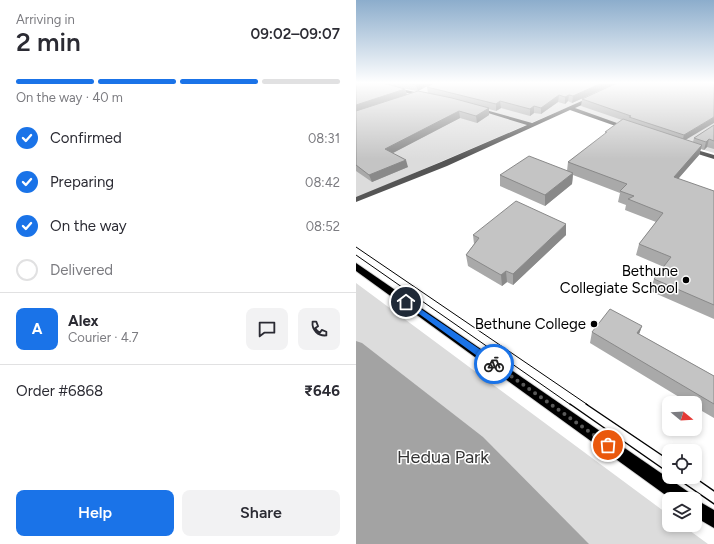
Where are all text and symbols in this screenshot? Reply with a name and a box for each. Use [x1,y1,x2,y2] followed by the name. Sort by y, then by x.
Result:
[16,12,75,27] text: Arriving in
[251,25,340,43] text: 09:02–09:07
[16,26,81,58] text: 2 min
[16,90,123,105] text: On the way · 40 m
[16,127,38,149] icon: check
[50,129,122,147] text: Confirmed
[308,131,340,146] text: 08:31
[16,171,38,193] icon: check
[50,173,114,191] text: Preparing
[305,175,340,190] text: 08:42
[16,215,38,237] icon: check
[50,217,127,235] text: On the way
[306,219,340,234] text: 08:52
[50,261,113,279] text: Delivered
[560,262,678,297] place label: Bethune Collegiate School
[681,275,691,285] marker: Bethune Collegiate School
[389,285,423,319] pin
[395,291,417,313] icon: home
[246,308,288,350] button: chat
[298,308,340,350] button: phone
[68,312,98,330] text: Alex
[475,315,586,333] place label: Bethune College
[589,319,599,329] marker: Bethune College
[32,320,42,338] text: A
[68,330,139,345] text: Courier · 4.7
[474,344,514,384] courier
[483,353,505,375] icon: bike
[16,382,103,400] text: Order #6868
[304,382,340,400] text: ₹646
[662,396,702,436] north arrow
[662,396,702,532] map controls
[591,428,625,462] pin
[597,434,619,456] icon: bag
[662,444,702,484] button: locate
[397,446,489,468] park label: Hedua Park
[16,490,174,536] button: Help
[182,490,340,536] button: Share
[662,492,702,532] button: layers

